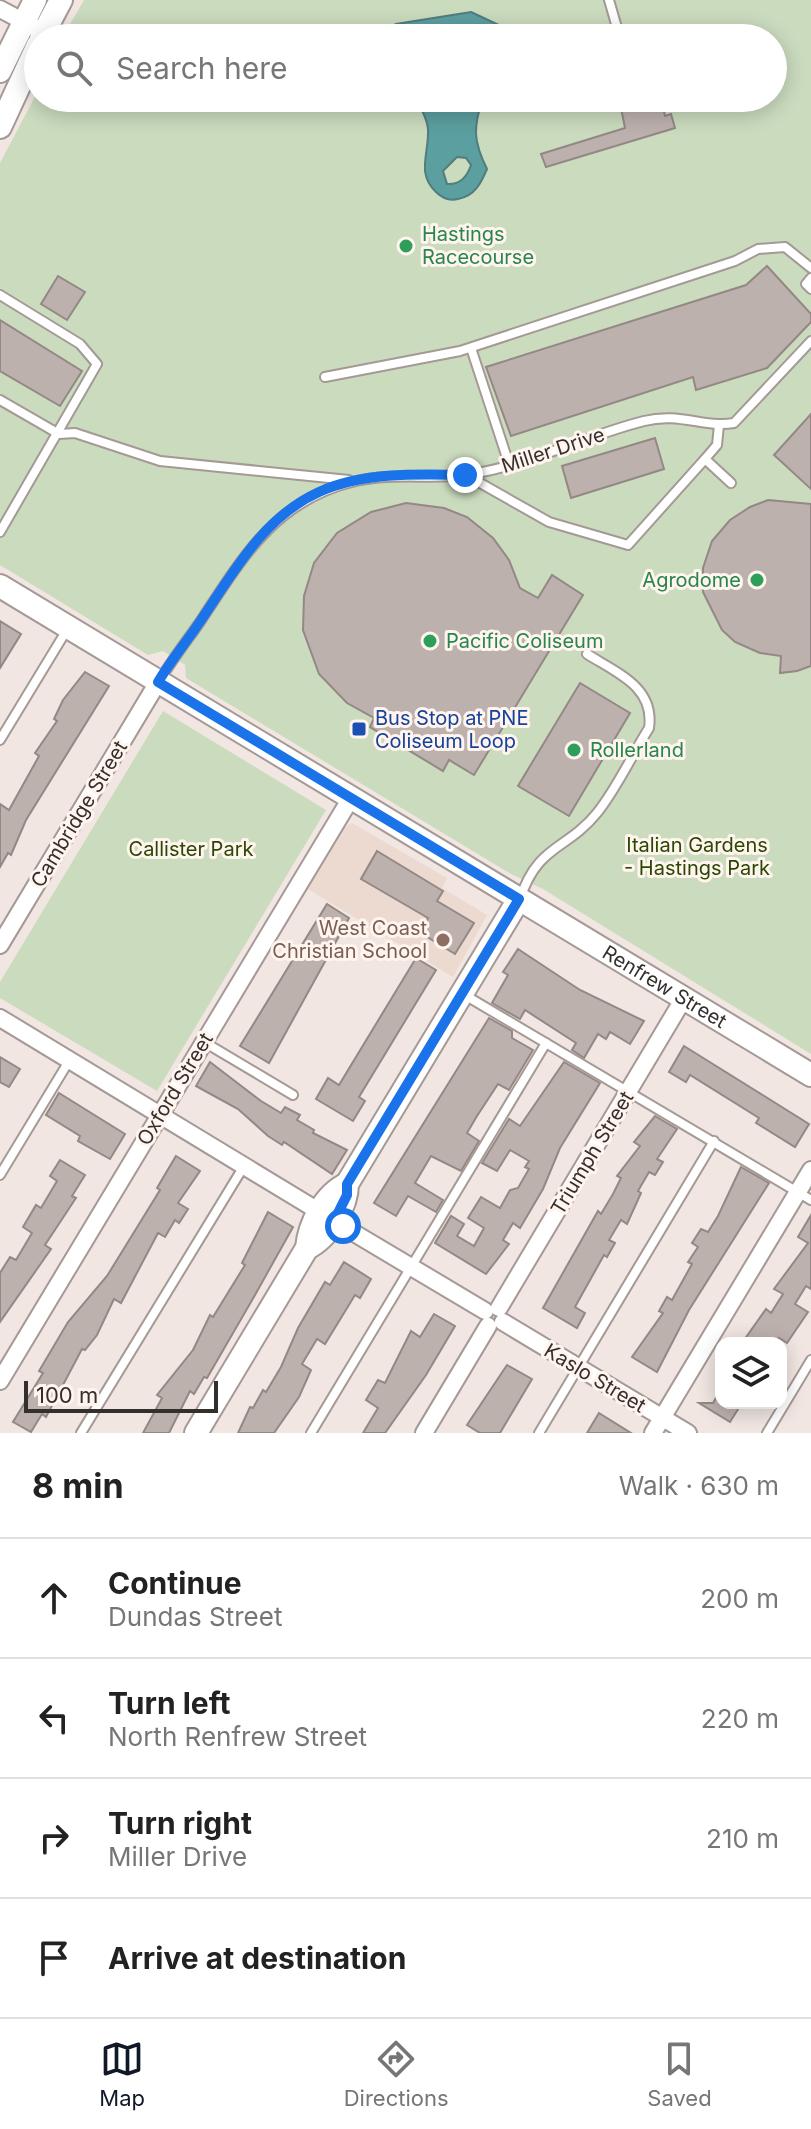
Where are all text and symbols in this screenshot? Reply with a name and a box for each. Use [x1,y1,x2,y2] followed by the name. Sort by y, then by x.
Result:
[24,24,787,112] search box
[52,46,96,90] icon: search
[116,50,288,86] text: Search here
[422,222,534,269] place label: Hastings Racecourse
[397,237,415,255] marker: Hastings Racecourse
[498,422,608,478] street label: Miller Drive
[447,457,483,493] route end
[642,568,741,592] place label: Agrodome
[748,571,766,589] marker: Agrodome
[446,629,603,653] place label: Pacific Coliseum
[421,632,439,650] marker: Pacific Coliseum
[375,706,528,753] place label: Bus Stop at PNE Coliseum Loop
[350,720,368,738] marker: Bus Stop at PNE Coliseum Loop
[26,736,132,892] street label: Cambridge Street
[590,738,684,762] place label: Rollerland
[565,741,583,759] marker: Rollerland
[624,833,770,880] park label: Italian Gardens - Hastings Park
[129,837,253,861] park label: Callister Park
[272,916,427,963] place label: West Coast Christian School
[434,931,452,949] marker: West Coast Christian School
[598,940,731,1033] street label: Renfrew Street
[132,1028,218,1150] street label: Oxford Street
[546,1086,639,1219] street label: Triumph Street
[325,1208,361,1244] route start
[715,1337,787,1409] map controls
[715,1337,787,1409] button: layers
[540,1338,650,1418] street label: Kaslo Street
[24,1377,218,1413] scale bar
[36,1382,98,1408] text: 100 m
[32,1465,124,1506] text: 8 min
[619,1470,779,1501] text: Walk · 630 m
[108,1565,242,1601] text: Continue
[32,1576,76,1620] icon: ahead
[700,1583,779,1614] text: 200 m
[108,1601,282,1632] text: Dundas Street
[108,1685,230,1721] text: Turn left
[32,1696,76,1740] icon: left
[701,1703,779,1734] text: 220 m
[108,1721,367,1752] text: North Renfrew Street
[108,1805,252,1841] text: Turn right
[32,1816,76,1860] icon: right
[706,1823,779,1854] text: 210 m
[108,1841,247,1872] text: Miller Drive
[32,1936,76,1980] icon: arrive
[108,1940,406,1976] text: Arrive at destination
[99,2037,145,2111] tab: Map
[344,2037,449,2111] tab: Directions
[647,2037,712,2111] tab: Saved

